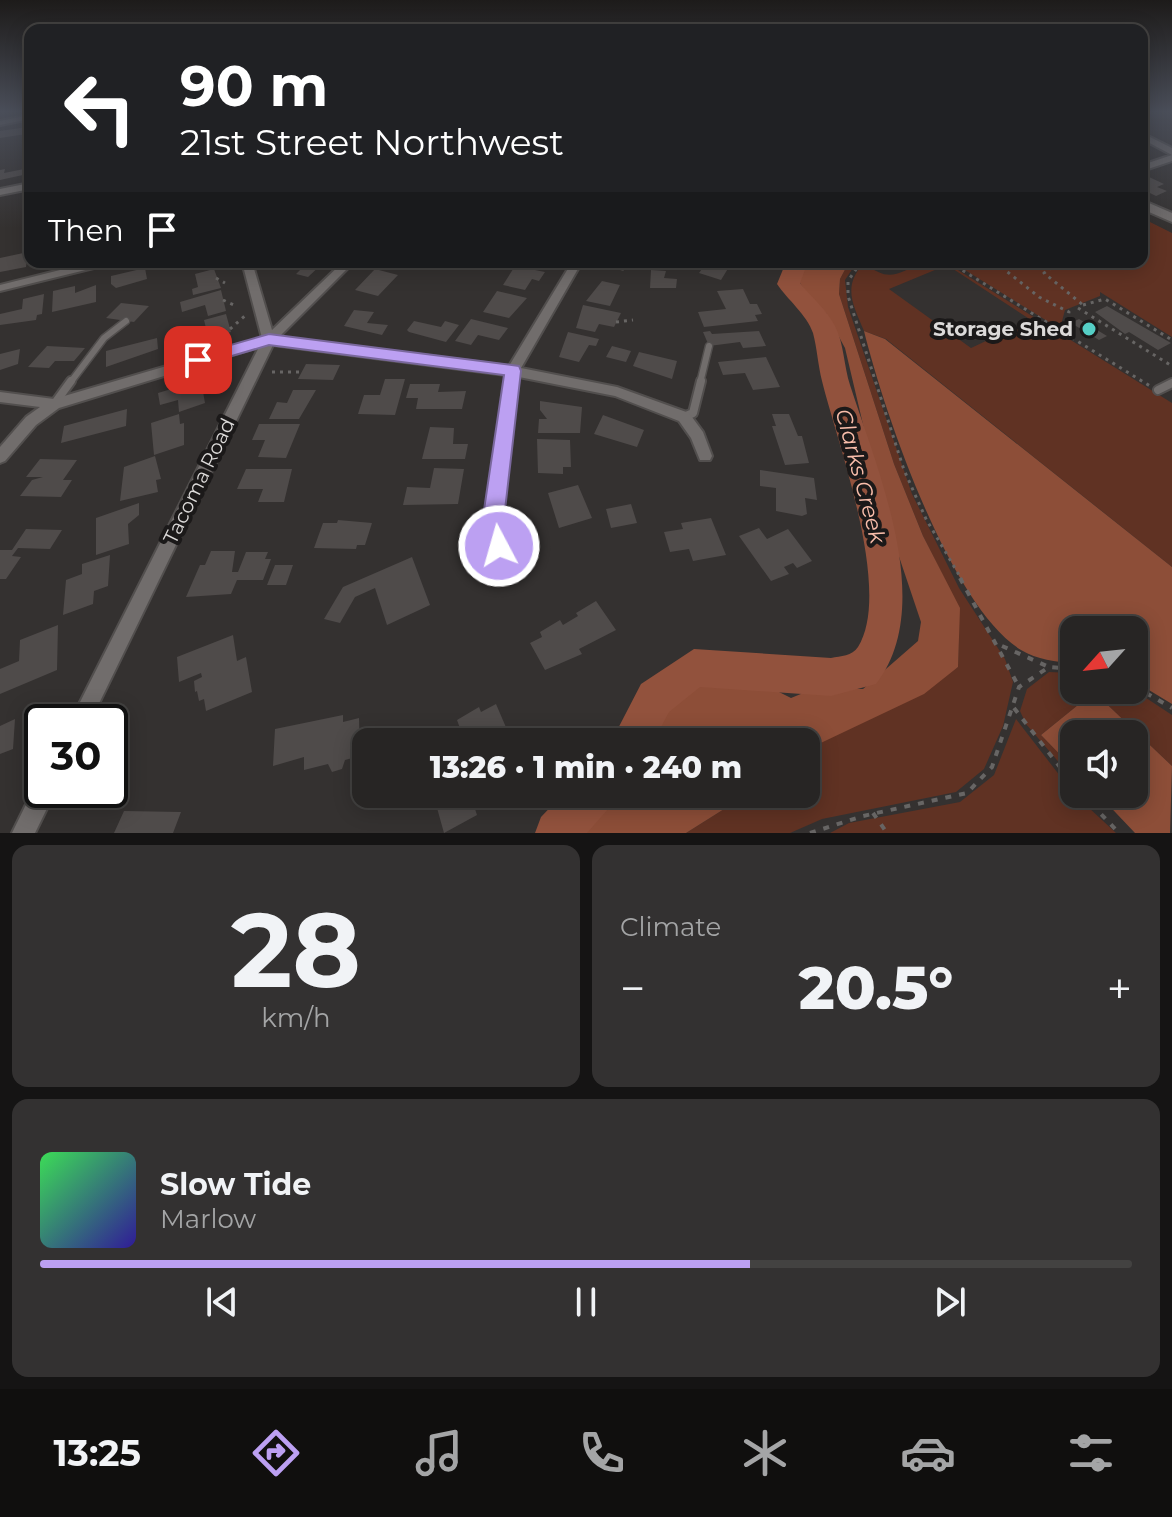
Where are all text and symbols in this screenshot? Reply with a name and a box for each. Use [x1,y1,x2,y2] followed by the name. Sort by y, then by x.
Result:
[180,52,328,120] text: 90 m
[48,56,152,160] icon: left
[180,120,564,164] text: 21st Street Northwest
[140,208,184,252] icon: arrive
[48,212,124,249] text: Then
[933,317,1073,341] place label: Storage Shed
[1080,320,1098,338] marker: Storage Shed
[164,326,232,394] pin
[176,338,220,382] icon: arrive
[830,406,892,547] water label: Clarks Creek
[158,414,240,548] street label: Tacoma Road
[457,504,541,588] position arrow
[1060,616,1148,704] north arrow
[1060,616,1148,808] map controls
[24,704,128,808] speed limit sign: 30
[1060,720,1148,808] button: sound
[430,749,742,786] text: 13:26 · 1 min · 240 m
[231,886,361,1013] text: 28
[620,911,721,943] text: Climate
[799,951,953,1024] text: 20.5°
[620,961,645,1015] text: −
[1107,961,1132,1015] text: +
[261,1002,331,1034] text: km/h
[160,1166,311,1203] text: Slow Tide
[160,1203,256,1235] text: Marlow
[200,1280,244,1324] icon: previous
[564,1280,608,1324] icon: pause
[928,1280,972,1324] icon: next
[248,1425,304,1481] icon: directions
[411,1425,467,1481] icon: music
[574,1425,630,1481] icon: phone
[737,1425,793,1481] icon: climate
[900,1425,956,1481] icon: car
[1063,1425,1119,1481] icon: filters
[53,1431,141,1475] text: 13:25

